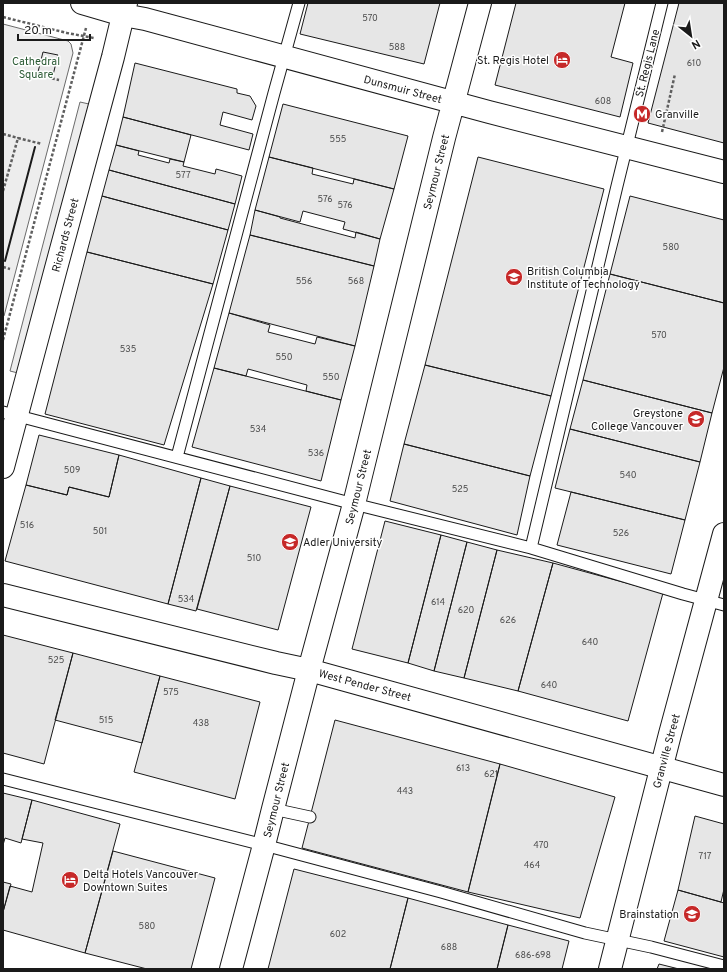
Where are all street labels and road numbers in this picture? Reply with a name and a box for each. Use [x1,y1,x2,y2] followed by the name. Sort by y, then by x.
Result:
[633,28,663,99] street label: St. Regis Lane
[362,73,443,107] street label: Dunsmuir Street
[421,133,453,211] street label: Seymour Street
[49,197,83,274] street label: Richards Street
[343,448,375,526] street label: Seymour Street
[317,667,413,705] street label: West Pender Street
[650,712,684,790] street label: Granville Street
[261,761,293,839] street label: Seymour Street

